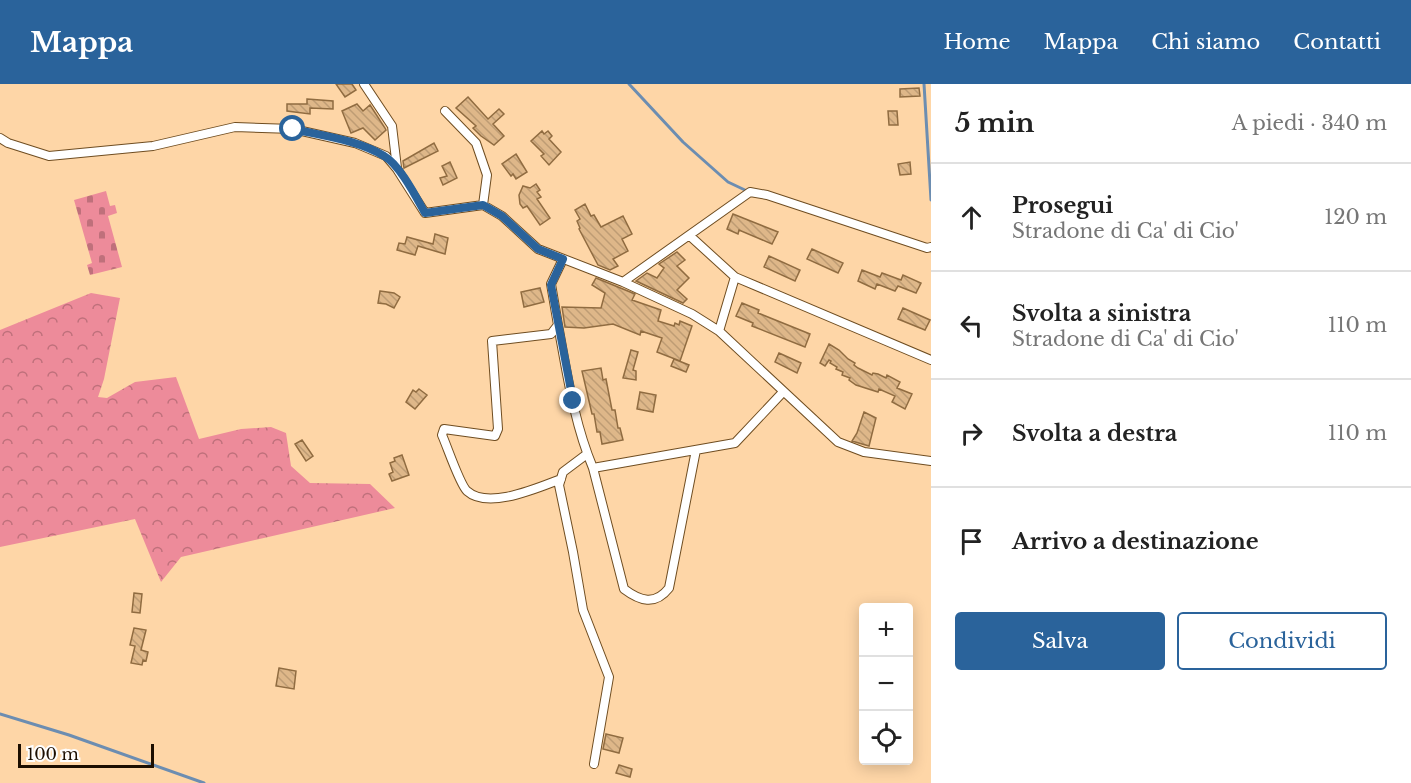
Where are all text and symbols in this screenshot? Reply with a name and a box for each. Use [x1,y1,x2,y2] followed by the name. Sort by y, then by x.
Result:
[30,25,133,60] text: Mappa
[943,29,1011,55] text: Home
[1044,29,1118,55] text: Mappa
[1151,29,1260,55] text: Chi siamo
[1293,29,1381,55] text: Contatti
[955,107,1034,139] text: 5 min
[1232,111,1387,135] text: A piedi · 340 m
[279,115,305,141] route start
[1012,192,1113,219] text: Prosegui
[955,201,988,234] icon: ahead
[1324,205,1387,229] text: 120 m
[1012,219,1239,243] text: Stradone di Ca' di Cio'
[1012,300,1191,327] text: Svolta a sinistra
[955,309,988,342] icon: left
[1328,313,1387,337] text: 110 m
[1012,327,1239,351] text: Stradone di Ca' di Cio'
[559,387,585,413] route end
[955,417,988,450] icon: right
[1012,420,1177,447] text: Svolta a destra
[1328,421,1387,445] text: 110 m
[955,525,988,558] icon: arrive
[1012,528,1259,555] text: Arrivo a destinazione
[859,603,913,765] map controls
[859,603,913,657] button: +
[955,612,1165,670] button: Salva
[1177,612,1387,670] button: Condividi
[859,657,913,711] button: −
[859,711,913,765] button: locate
[18,741,154,768] scale bar
[27,744,79,764] text: 100 m

